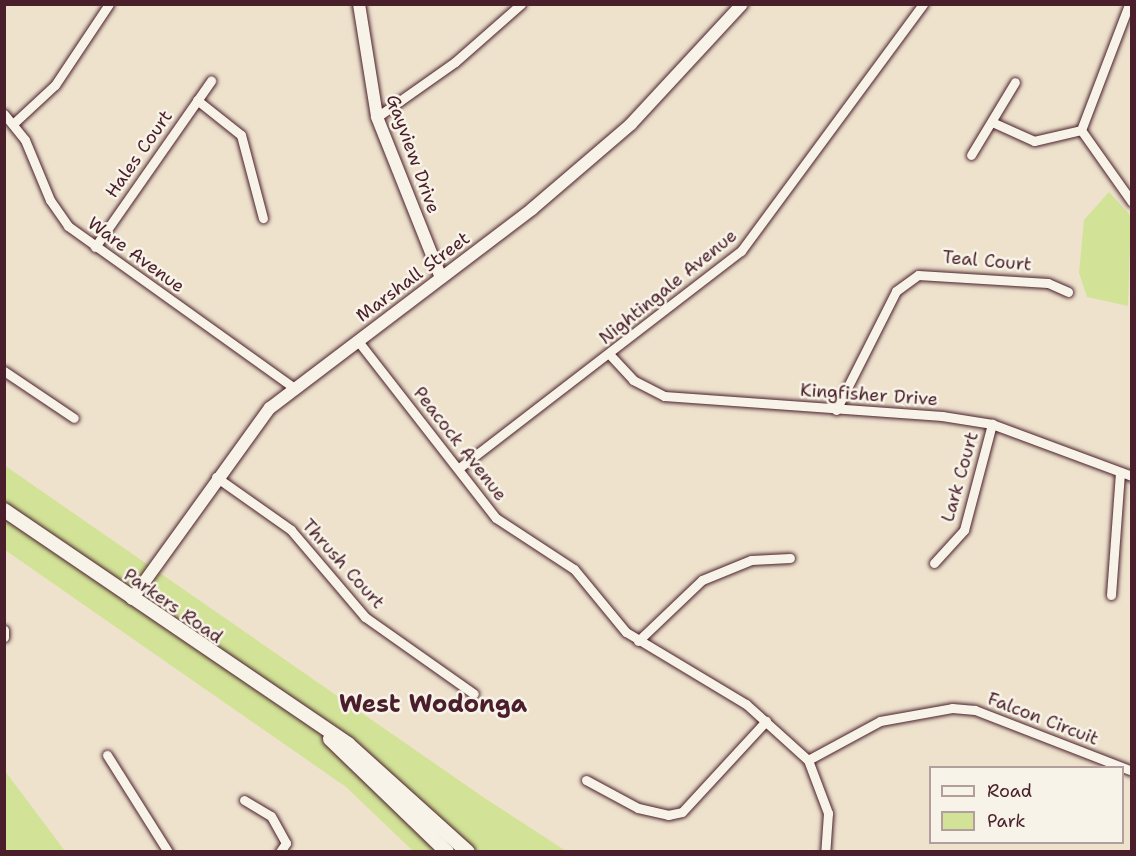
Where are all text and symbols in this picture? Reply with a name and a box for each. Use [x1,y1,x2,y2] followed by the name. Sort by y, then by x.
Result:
[381,92,445,216] street label: Gayview Drive
[101,106,177,202] street label: Hales Court
[83,213,189,297] street label: Ware Avenue
[595,225,741,349] street label: Nightingale Avenue
[352,227,474,327] street label: Marshall Street
[942,246,1032,276] street label: Teal Court
[799,379,939,411] street label: Kingfisher Drive
[409,383,511,505] street label: Peacock Avenue
[937,430,983,524] street label: Lark Court
[297,515,389,613] street label: Thrush Court
[119,564,227,648] street label: Parkers Road
[984,688,1102,750] street label: Falcon Circuit
[339,691,527,719] district label: West Wodonga
[929,766,1124,844] legend
[987,779,1032,803] text: Road
[987,809,1026,833] text: Park

